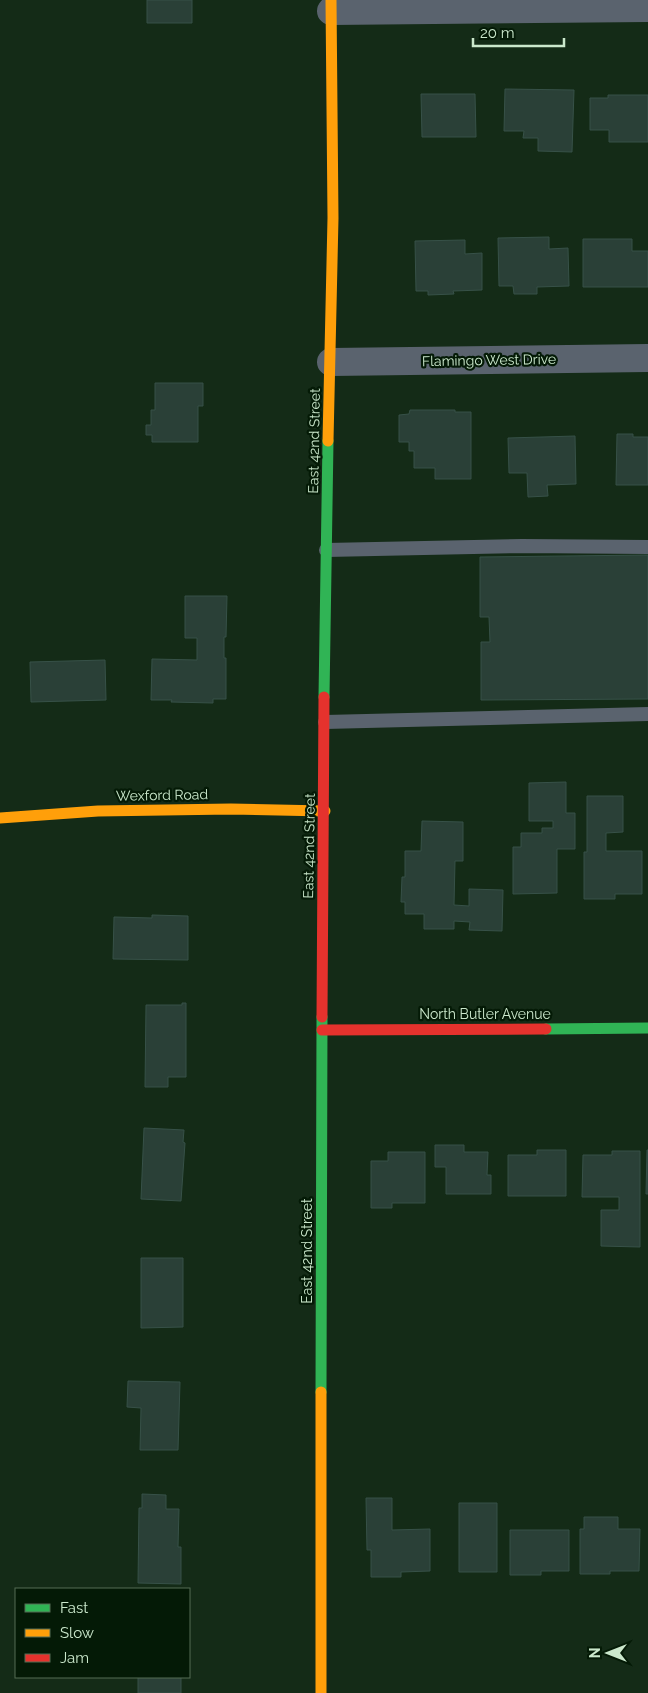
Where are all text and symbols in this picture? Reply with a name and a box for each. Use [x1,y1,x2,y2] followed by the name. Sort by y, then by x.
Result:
[473,15,564,47] scale bar
[480,24,515,42] text: 20 m
[422,351,556,369] street label: Flamingo West Drive
[305,388,323,494] street label: East 42nd Street
[116,786,208,804] street label: Wexford Road
[300,793,318,899] street label: East 42nd Street
[419,1006,551,1022] street label: North Butler Avenue
[299,1198,315,1304] street label: East 42nd Street
[15,1588,190,1678] legend
[60,1599,88,1617] text: Fast
[60,1624,94,1642] text: Slow
[583,1628,633,1678] north arrow
[587,1648,603,1658] text: N
[60,1649,89,1667] text: Jam

